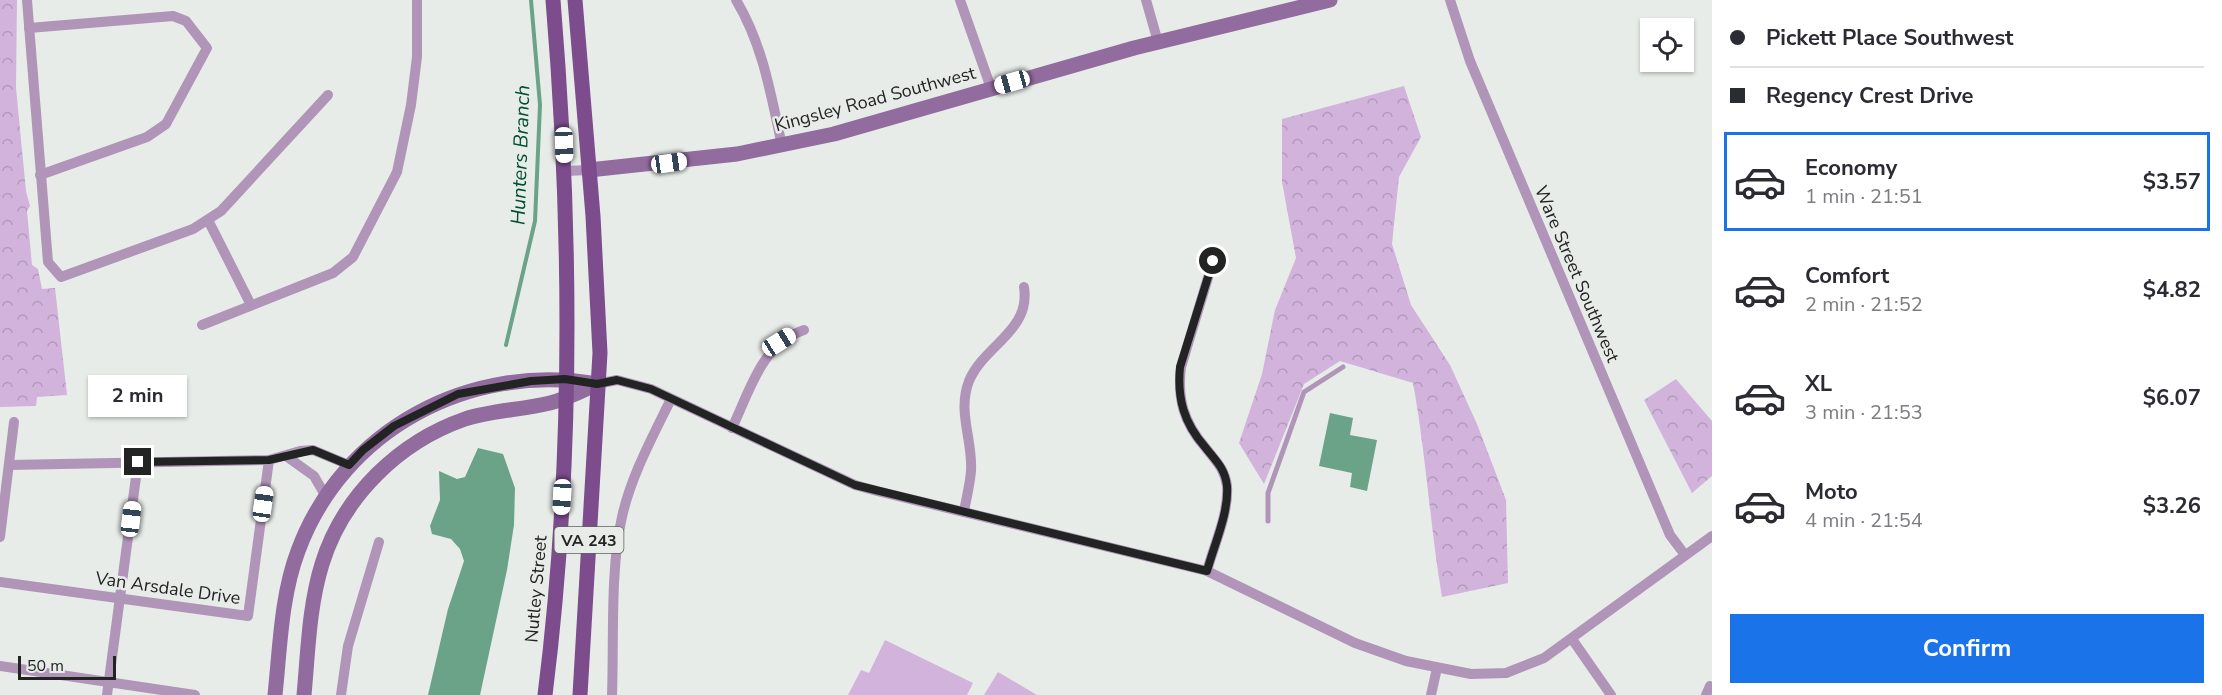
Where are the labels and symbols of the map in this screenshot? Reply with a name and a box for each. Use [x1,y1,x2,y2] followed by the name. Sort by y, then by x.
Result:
[772,60,979,137] street label: Kingsley Road Southwest
[992,68,1032,96] car
[505,84,536,226] water label: Hunters Branch
[554,127,574,163] car
[650,152,688,174] car
[1529,182,1625,367] street label: Ware Street Southwest
[1199,247,1226,274] route start
[759,325,799,359] car
[88,375,188,417] callout: 2 min
[124,448,151,475] route end
[552,479,572,515] car
[252,485,274,523] car
[120,500,142,538] car
[554,527,624,553] road number: VA 243
[519,534,553,644] street label: Nutley Street
[93,566,242,610] street label: Van Arsdale Drive
[18,653,116,680] scale bar

